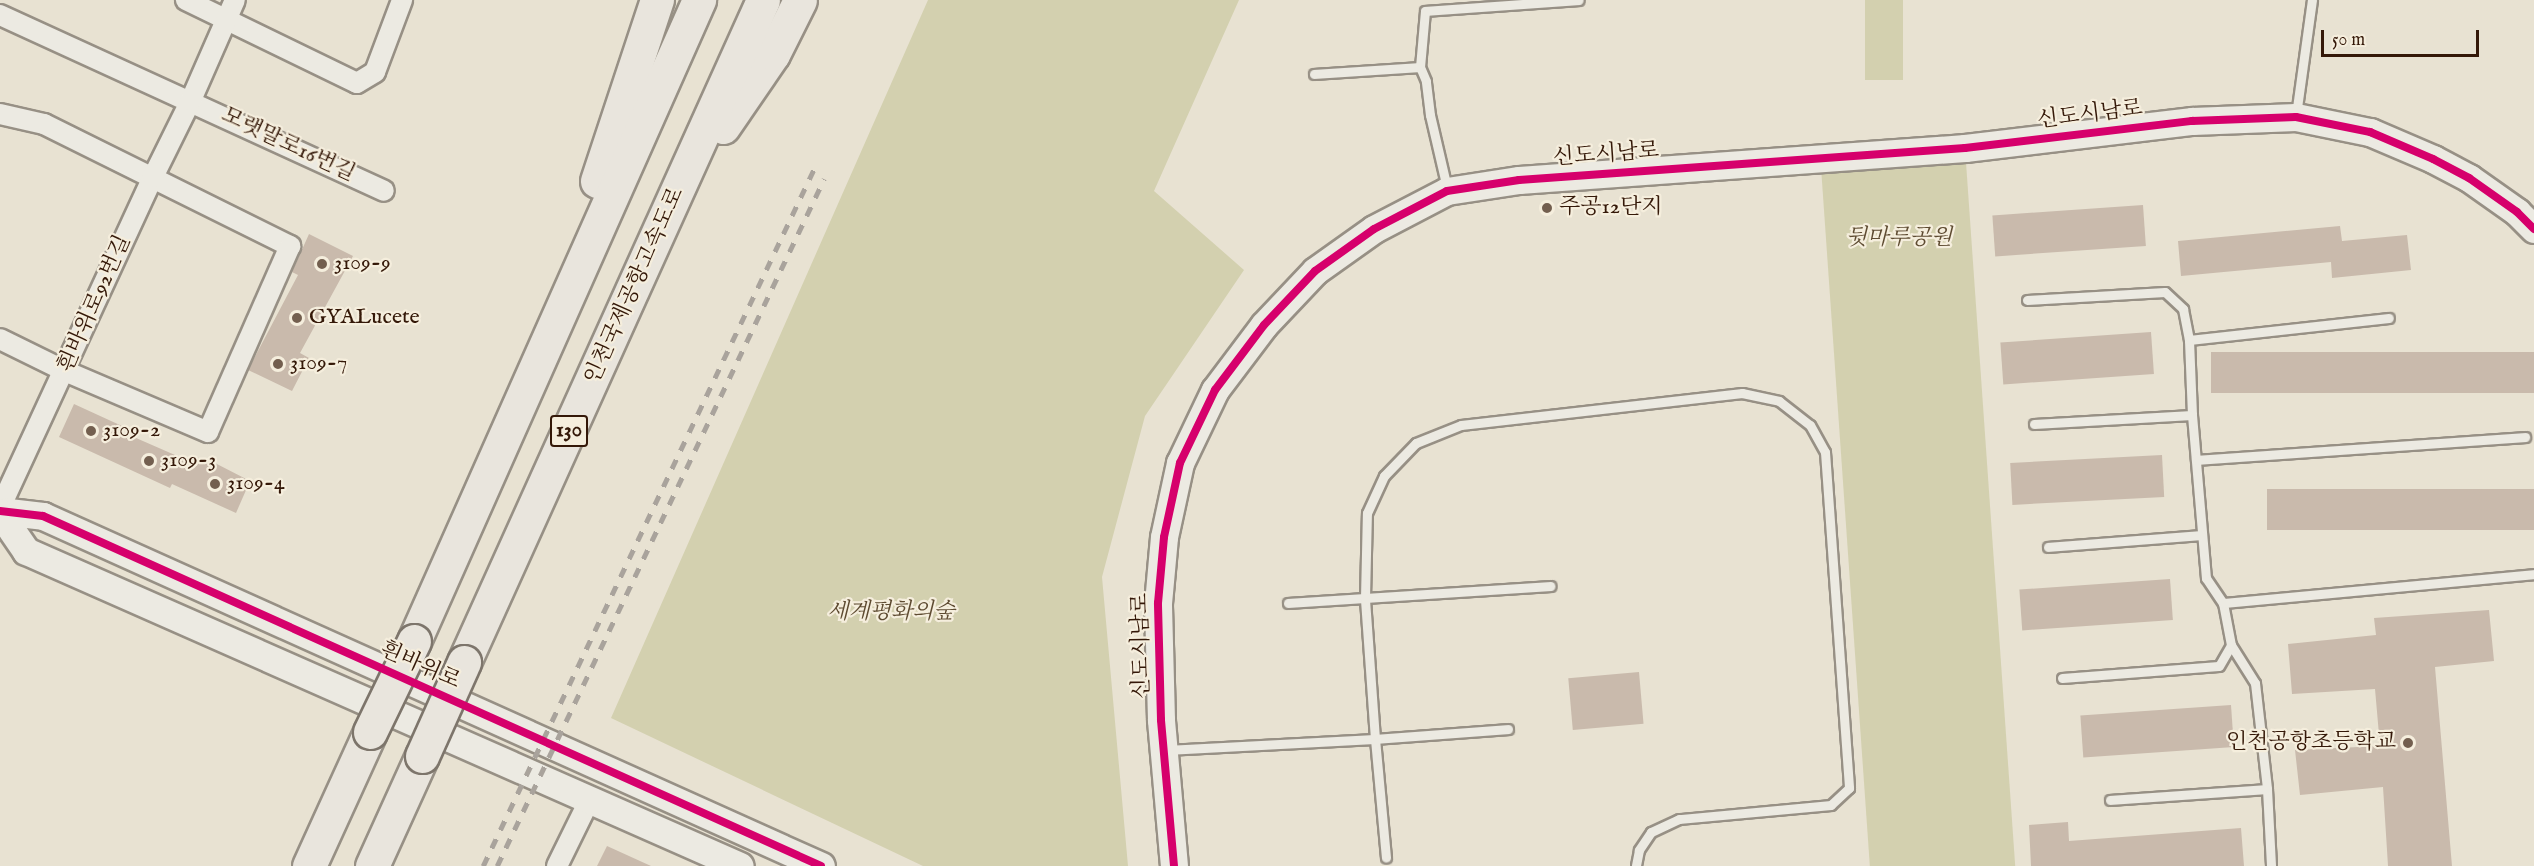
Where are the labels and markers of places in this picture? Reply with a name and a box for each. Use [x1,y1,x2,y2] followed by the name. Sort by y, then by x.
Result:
[1559,195,1663,221] place label: 주공12단지
[1540,201,1554,215] marker: 주공12단지
[334,251,391,277] place label: 3109-9
[315,257,329,271] marker: 3109-9
[309,305,420,331] place label: GYALucete
[290,311,304,325] marker: GYALucete
[290,351,347,377] place label: 3109-7
[271,357,285,371] marker: 3109-7
[103,418,160,444] place label: 3109-2
[84,424,98,438] marker: 3109-2
[161,448,216,474] place label: 3109-3
[142,454,156,468] marker: 3109-3
[227,471,285,497] place label: 3109-4
[208,477,222,491] marker: 3109-4
[2226,730,2396,756] place label: 인천공항초등학교
[2401,736,2415,750] marker: 인천공항초등학교

